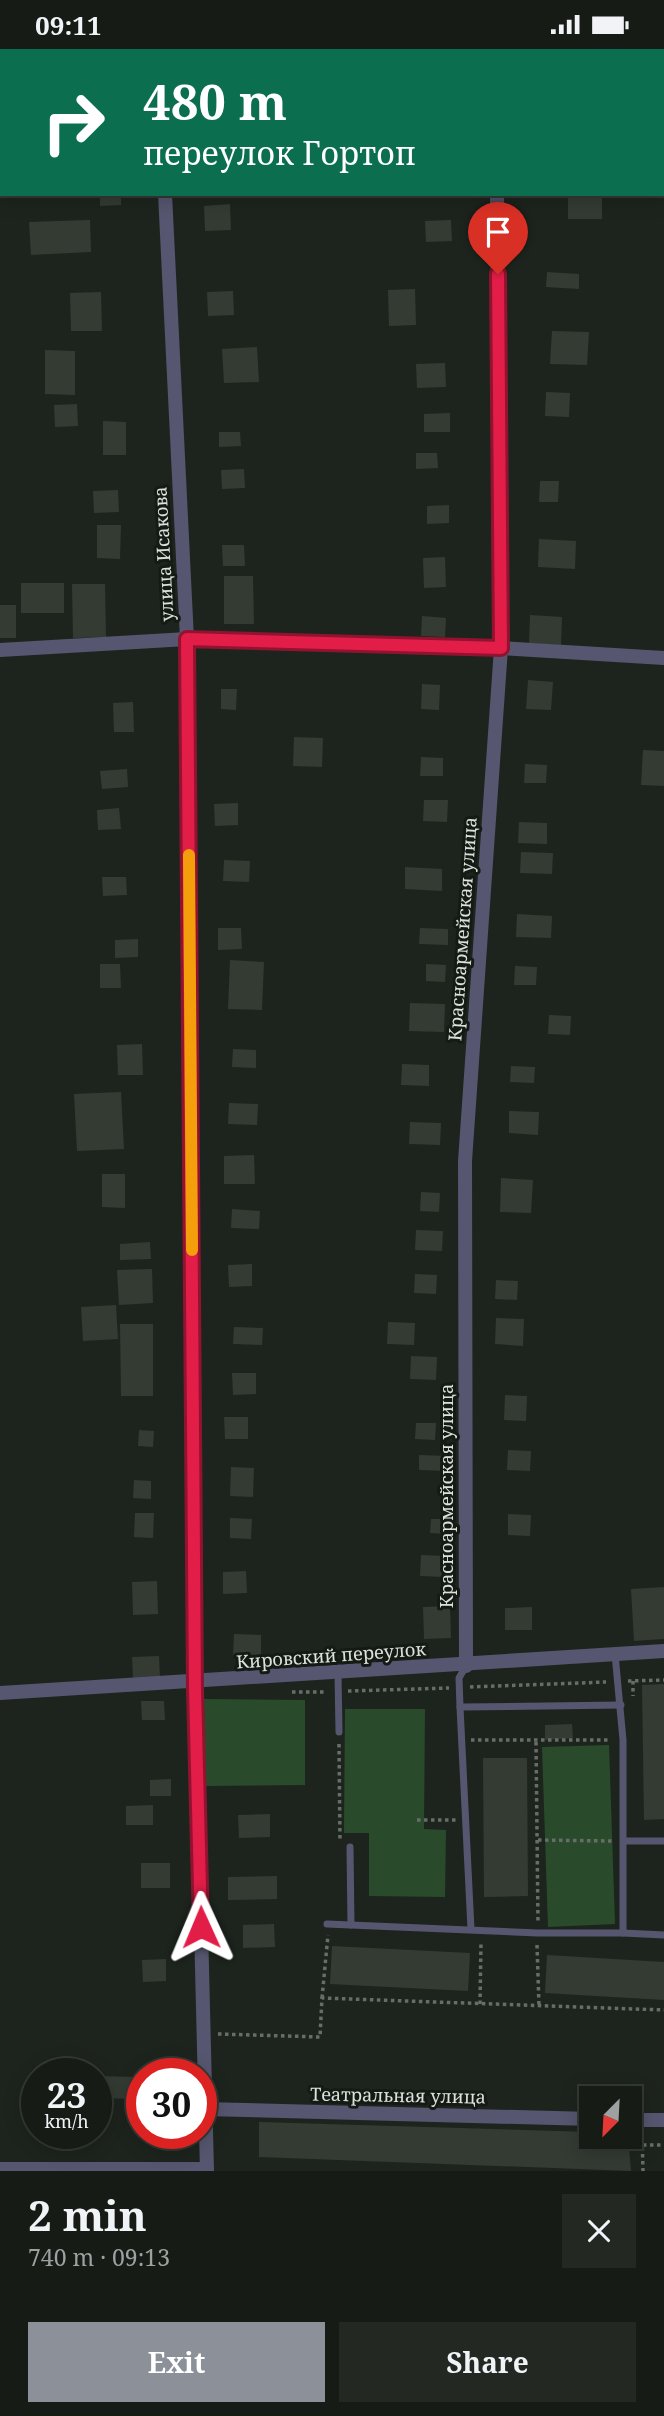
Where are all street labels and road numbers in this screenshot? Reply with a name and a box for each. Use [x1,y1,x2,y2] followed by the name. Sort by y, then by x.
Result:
[147,486,179,622] street label: улица Исакова
[442,816,482,1042] street label: Красноармейская улица
[434,1384,458,1608] street label: Красноармейская улица
[235,1636,427,1674] street label: Кировский переулок
[310,2081,486,2109] street label: Театральная улица

